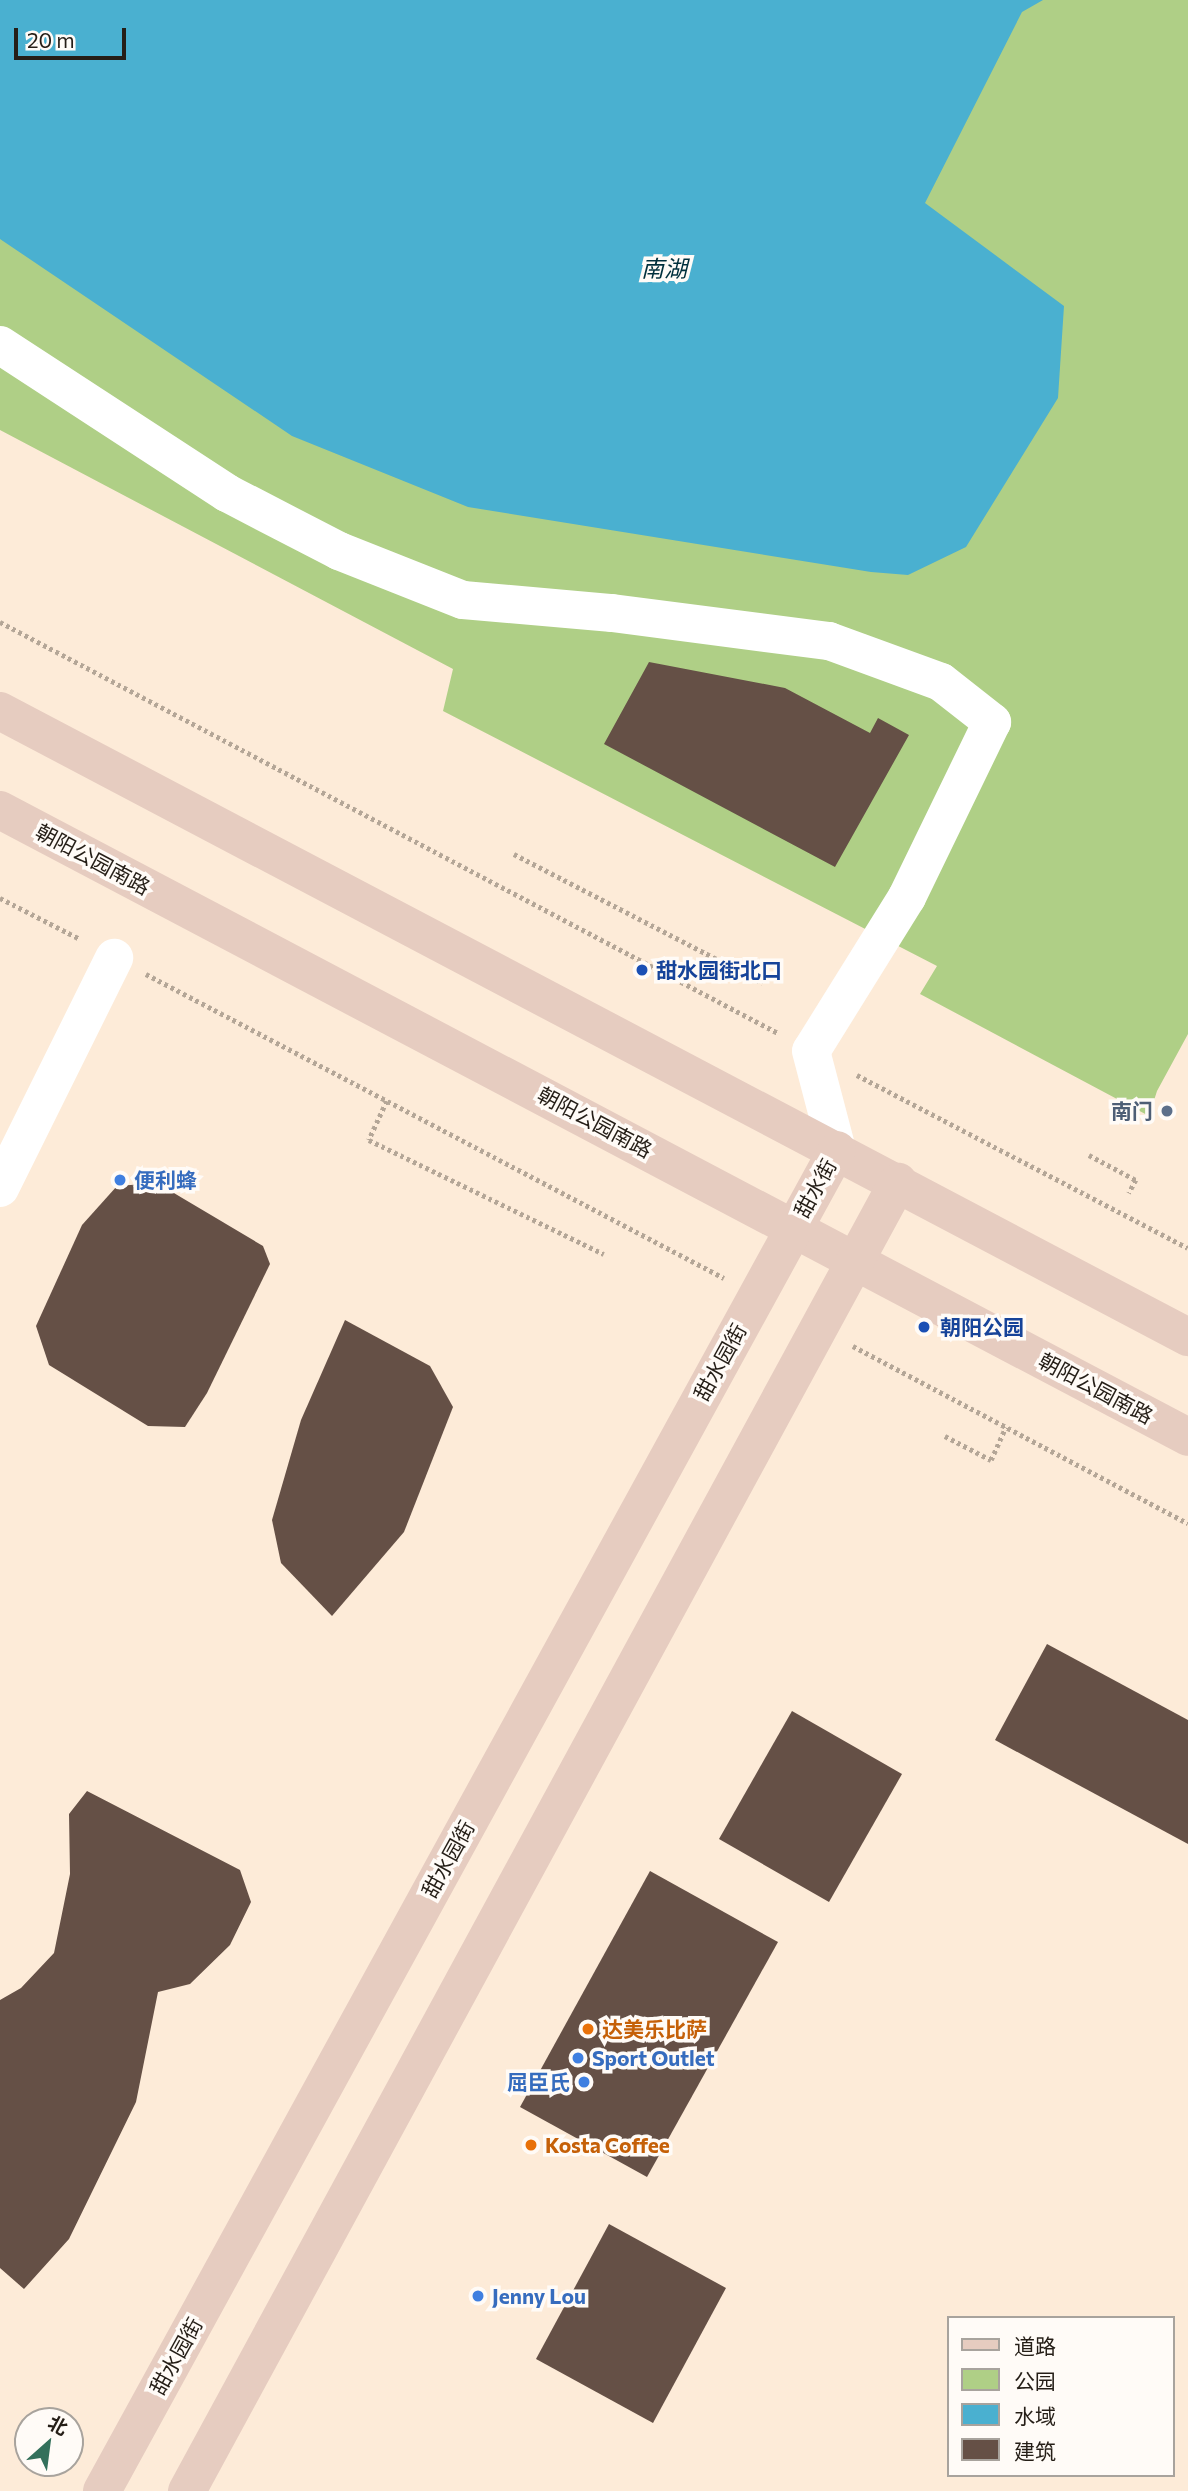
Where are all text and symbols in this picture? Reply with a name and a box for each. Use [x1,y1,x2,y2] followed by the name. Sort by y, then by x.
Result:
[18,14,130,58] scale bar
[27,27,75,52] text: 20 m
[641,254,687,282] water label: 南湖
[31,818,155,900] street label: 朝阳公园南路
[656,957,782,983] place label: 甜水园街北口
[634,962,650,978] marker: 甜水园街北口
[533,1081,657,1163] street label: 朝阳公园南路
[1111,1098,1153,1124] place label: 南门
[1159,1103,1175,1119] marker: 南门
[789,1154,841,1222] street label: 甜水街
[134,1167,197,1193] place label: 便利蜂
[112,1172,128,1188] marker: 便利蜂
[940,1314,1024,1340] place label: 朝阳公园
[914,1317,934,1337] marker: 朝阳公园
[689,1319,751,1405] street label: 甜水园街
[1034,1347,1158,1429] street label: 朝阳公园南路
[417,1816,479,1902] street label: 甜水园街
[602,2016,707,2042] place label: 达美乐比萨
[580,2021,596,2037] marker: 达美乐比萨
[592,2045,715,2071] place label: Sport Outlet
[570,2050,586,2066] marker: Sport Outlet
[507,2069,570,2095] place label: 屈臣氏
[576,2074,592,2090] marker: 屈臣氏
[545,2132,670,2158] place label: Kosta Coffee
[523,2137,539,2153] marker: Kosta Coffee
[492,2283,586,2309] place label: Jenny Lou
[470,2288,486,2304] marker: Jenny Lou
[145,2313,207,2399] street label: 甜水园街
[946,2316,1174,2477] legend
[1014,2333,1056,2358] text: 道路
[1014,2368,1056,2393] text: 公园
[1014,2403,1056,2428] text: 水域
[14,2407,84,2477] north arrow
[44,2410,72,2439] text: 北
[1014,2438,1056,2463] text: 建筑

